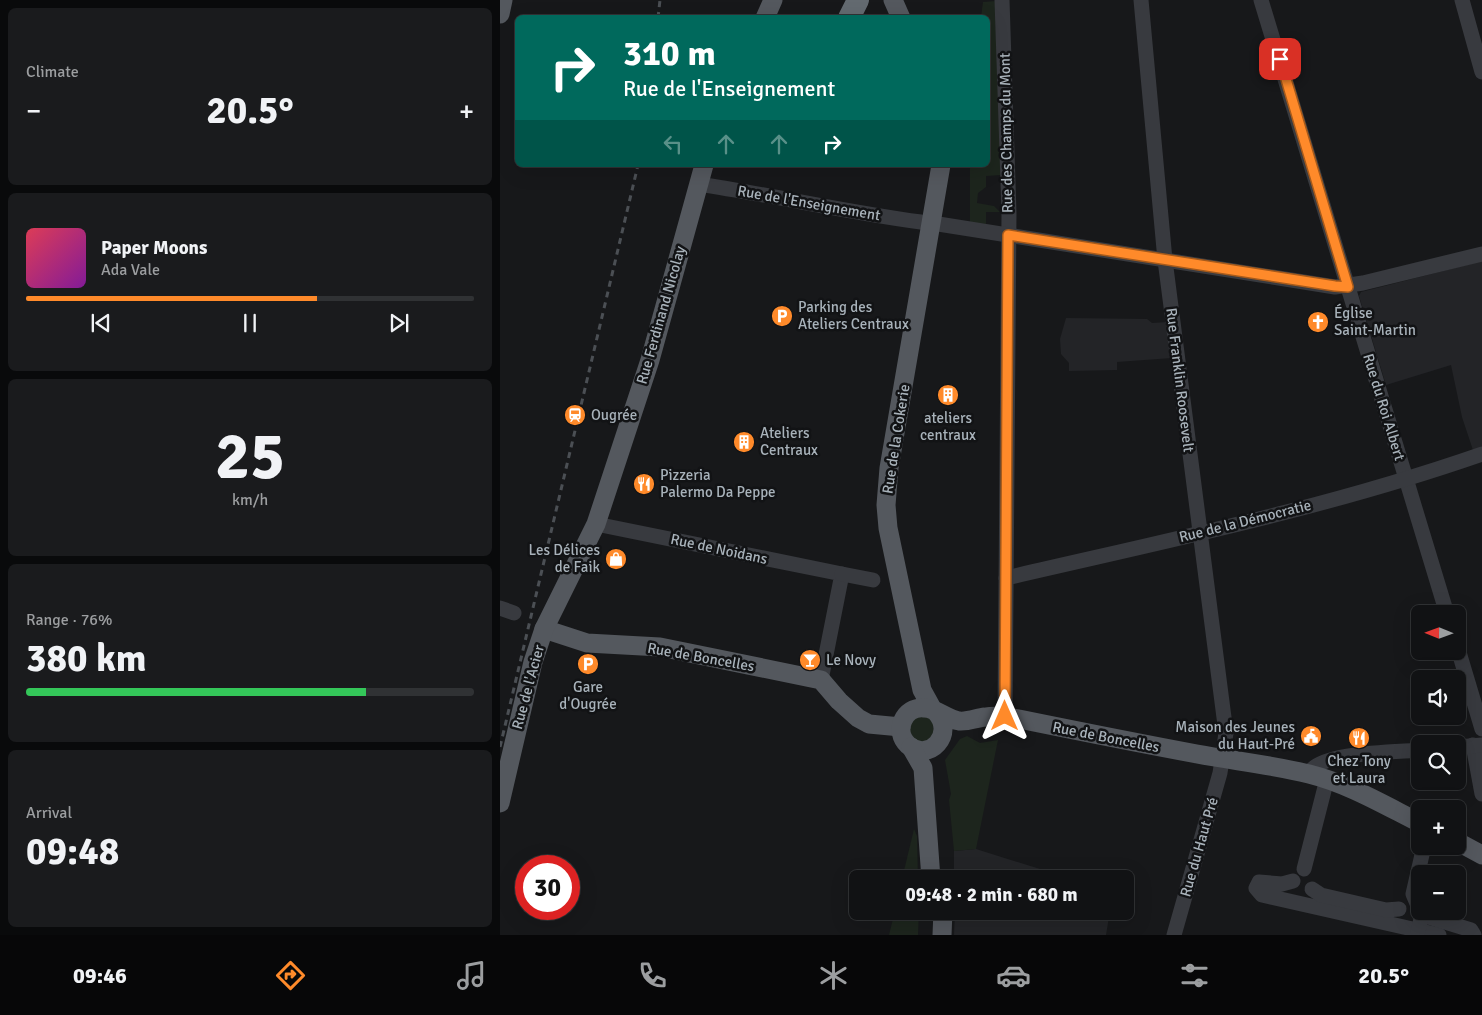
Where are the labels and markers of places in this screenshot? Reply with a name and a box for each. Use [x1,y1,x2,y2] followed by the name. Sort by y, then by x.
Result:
[1259,38,1301,80] pin
[798,298,909,333] place label: Parking des Ateliers Centraux
[1334,303,1416,339] place label: Église Saint-Martin
[770,304,794,328] parking icon: Parking des Ateliers Centraux
[1306,310,1330,334] church icon: Église Saint-Martin
[936,383,960,407] building icon: ateliers centraux
[563,403,587,427] station icon: Ougrée
[591,406,637,424] place label: Ougrée
[920,409,976,444] place label: ateliers centraux
[760,424,818,459] place label: Ateliers Centraux
[732,430,756,454] building icon: Ateliers Centraux
[660,466,776,501] place label: Pizzeria Palermo Da Peppe
[632,472,656,496] restaurant icon: Pizzeria Palermo Da Peppe
[529,541,600,576] place label: Les Délices de Faik
[604,547,628,571] shop icon: Les Délices de Faik
[798,648,822,672] bar icon: Le Novy
[826,651,876,669] place label: Le Novy
[576,652,600,676] parking icon: Gare d'Ougrée
[559,678,617,713] place label: Gare d'Ougrée
[1175,718,1295,753] place label: Maison des Jeunes du Haut-Pré
[1299,724,1323,748] public building icon: Maison des Jeunes du Haut-Pré
[1347,726,1371,750] restaurant icon: Chez Tony et Laura
[1327,752,1391,787] place label: Chez Tony et Laura

